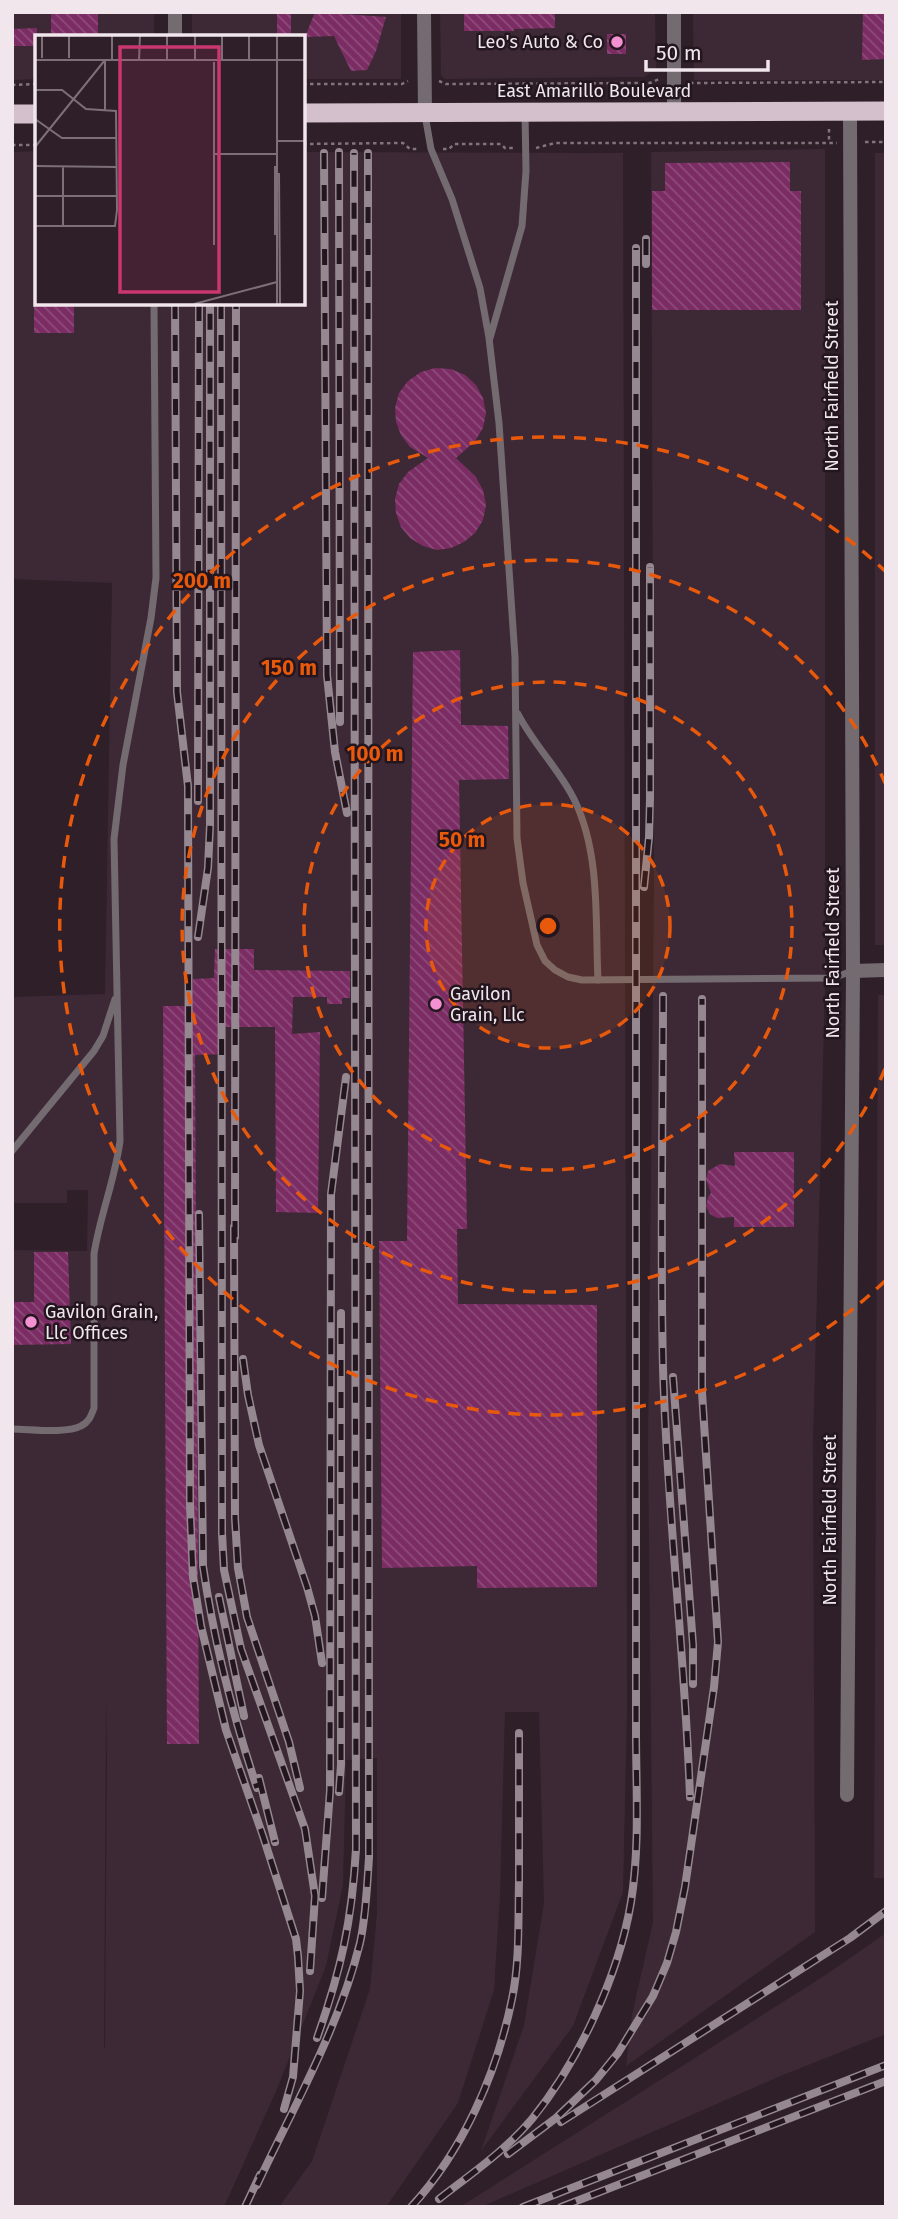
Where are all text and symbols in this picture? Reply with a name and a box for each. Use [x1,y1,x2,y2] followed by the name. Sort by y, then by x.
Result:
[646,28,768,72] scale bar
[477,31,603,53] place label: Leo's Auto & Co
[609,34,625,50] marker: Leo's Auto & Co
[35,35,304,304] inset map
[656,40,702,66] text: 50 m
[497,80,691,102] street label: East Amarillo Boulevard
[821,300,843,471] street label: North Fairfield Street
[173,568,231,594] text: 200 m
[261,655,317,681] text: 150 m
[346,741,404,767] text: 100 m
[439,827,485,853] text: 50 m
[822,867,844,1038] street label: North Fairfield Street
[536,914,560,938] centre of rings
[450,983,525,1026] place label: Gavilon Grain, Llc
[428,996,444,1012] marker: Gavilon Grain, Llc
[45,1301,158,1344] place label: Gavilon Grain, Llc Offices
[23,1314,39,1330] marker: Gavilon Grain, Llc Offices
[819,1434,841,1605] street label: North Fairfield Street

